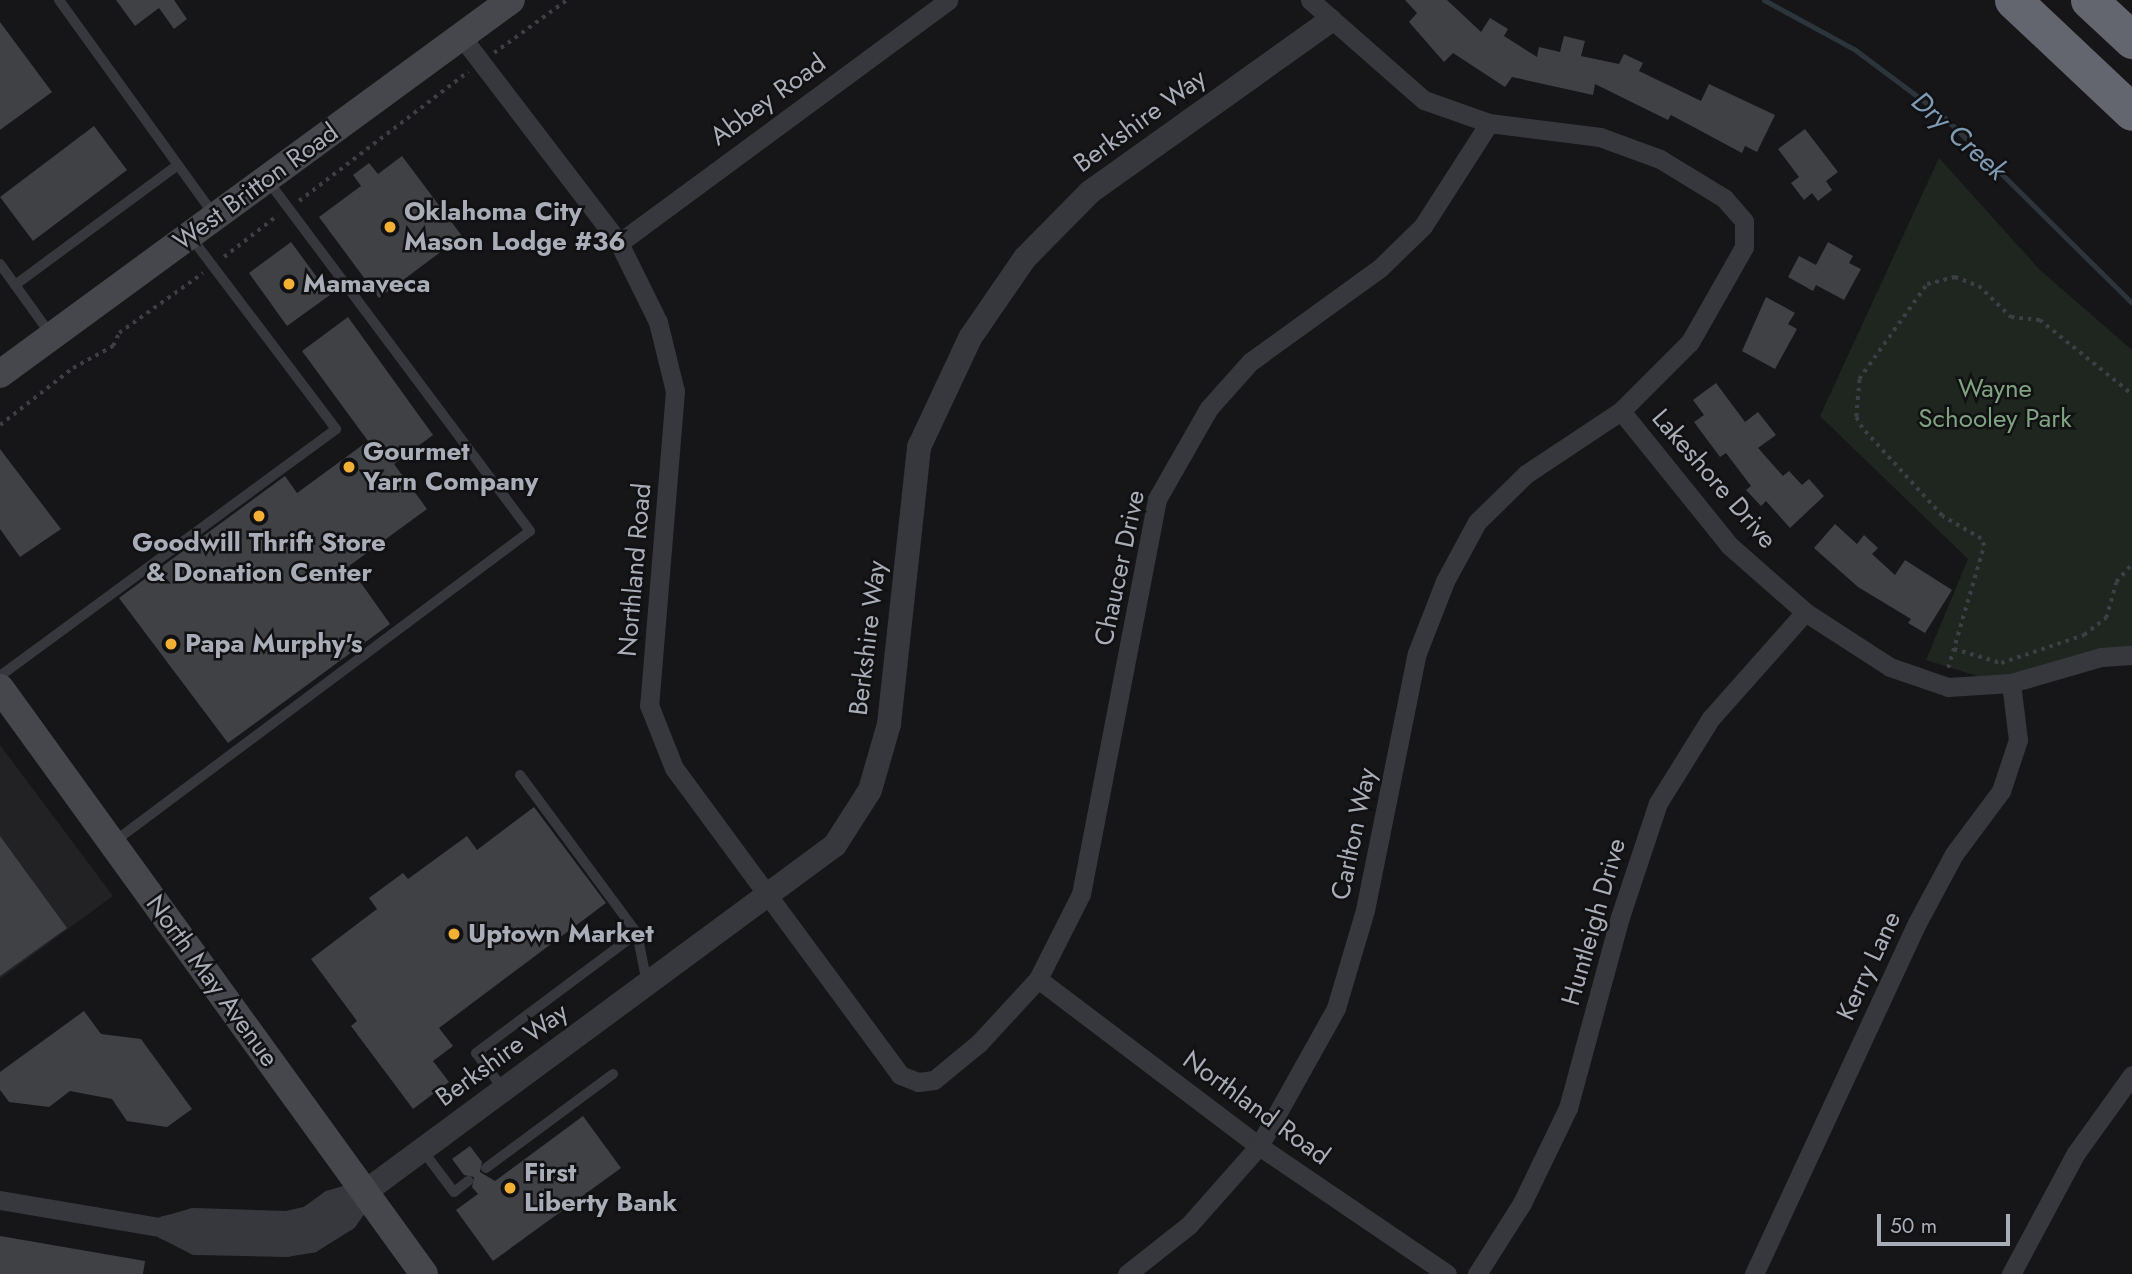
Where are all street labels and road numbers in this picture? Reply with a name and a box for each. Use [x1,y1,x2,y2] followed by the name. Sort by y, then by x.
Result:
[704,48,832,152] street label: Abbey Road
[1068,63,1212,179] street label: Berkshire Way
[168,117,344,257] street label: West Britton Road
[1645,403,1783,555] street label: Lakeshore Drive
[612,482,658,658] street label: Northland Road
[1088,488,1152,648] street label: Chaucer Drive
[843,559,893,717] street label: Berkshire Way
[1325,765,1383,903] street label: Carlton Way
[1555,835,1633,1009] street label: Huntleigh Drive
[139,889,285,1073] street label: North May Avenue
[1830,907,1908,1025] street label: Kerry Lane
[430,997,574,1113] street label: Berkshire Way
[1176,1044,1336,1172] street label: Northland Road

